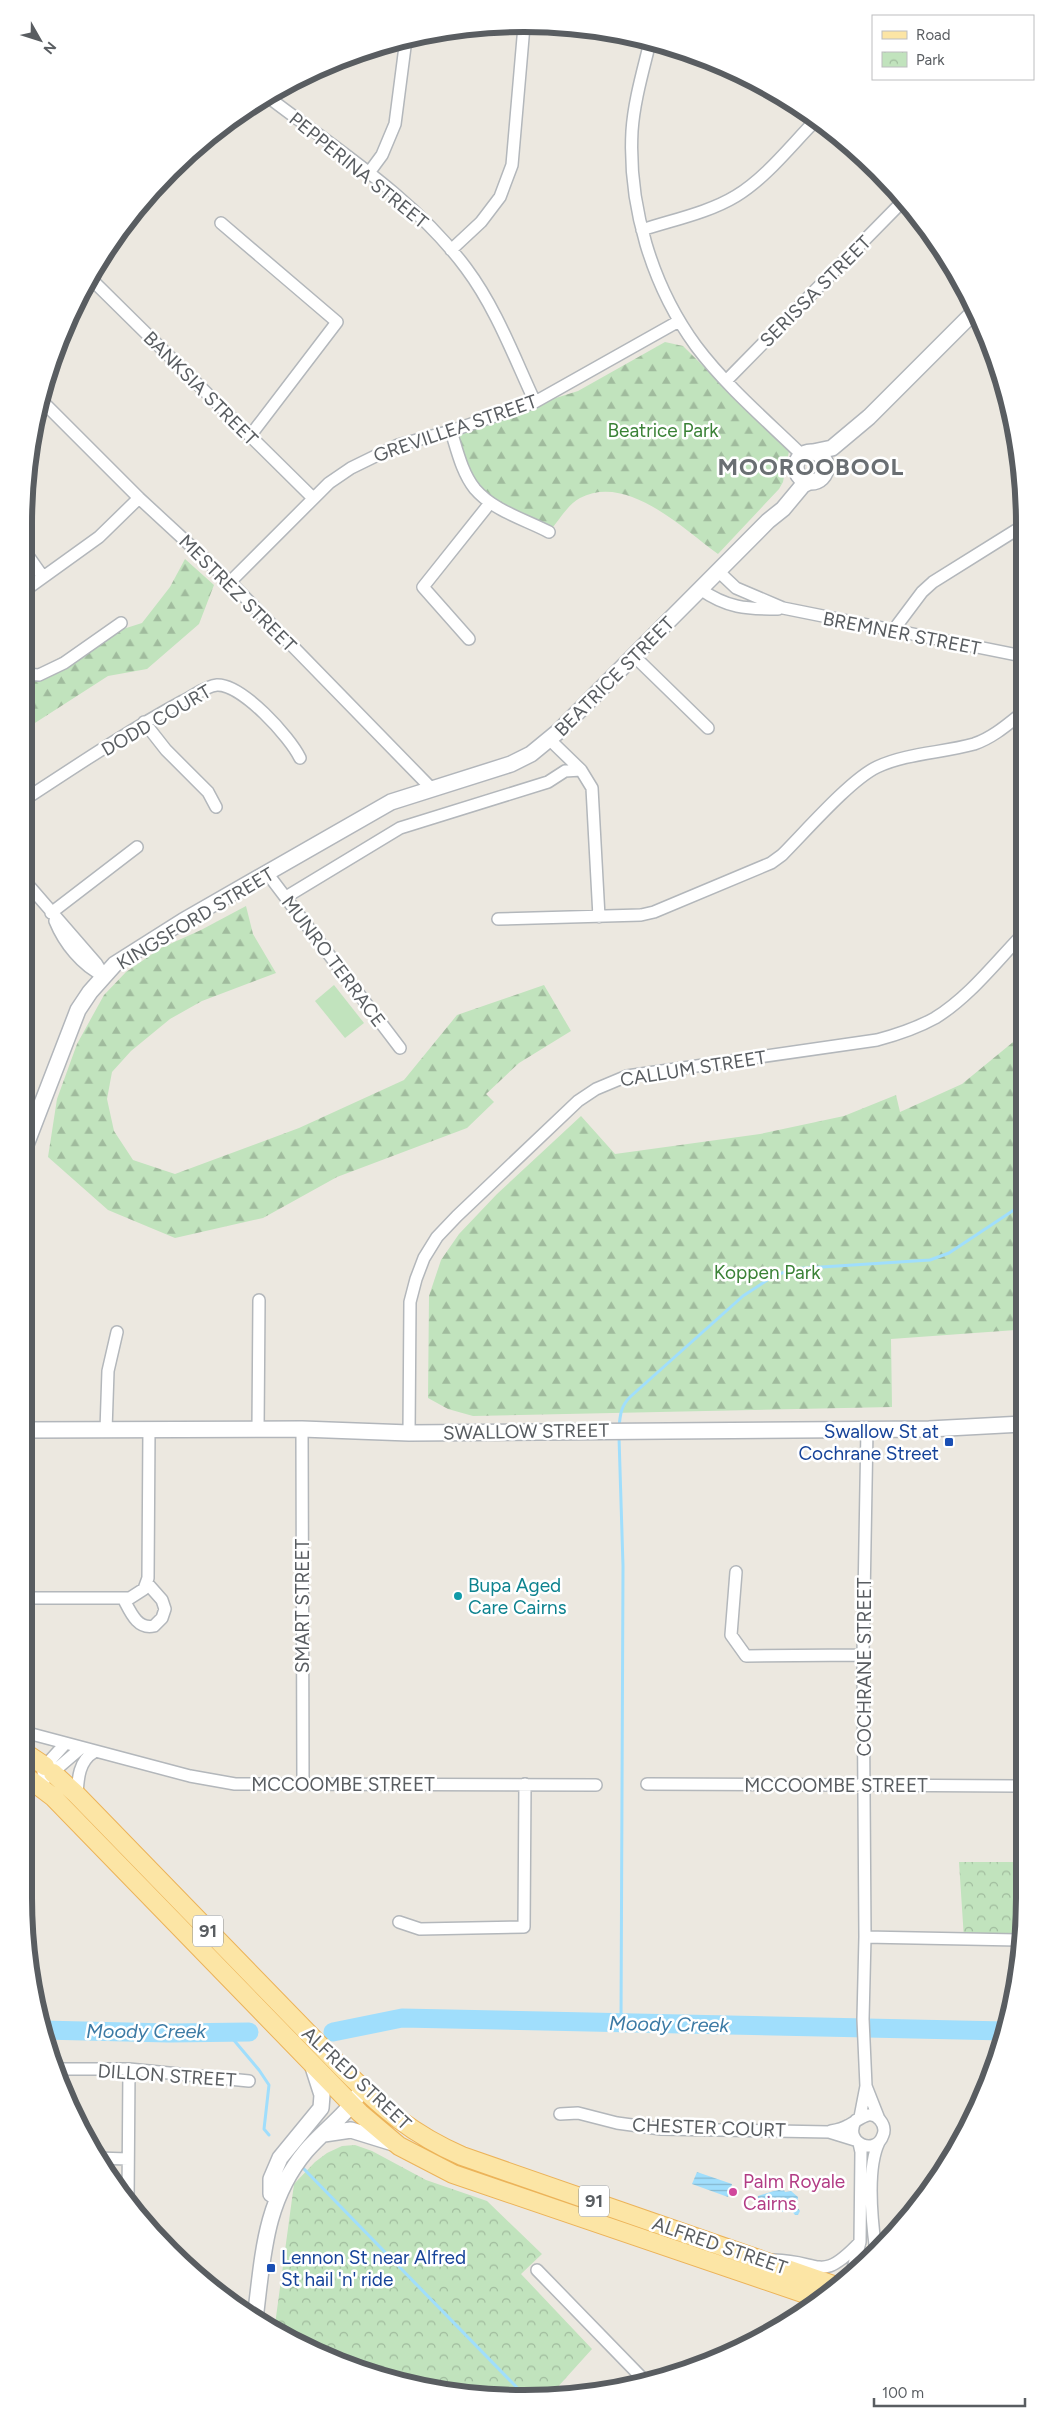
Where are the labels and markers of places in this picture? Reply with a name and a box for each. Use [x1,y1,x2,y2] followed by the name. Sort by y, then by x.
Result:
[798,1420,939,1465] place label: Swallow St at Cochrane Street
[943,1436,955,1448] marker: Swallow St at Cochrane Street
[468,1574,567,1619] place label: Bupa Aged Care Cairns
[452,1590,464,1602] marker: Bupa Aged Care Cairns
[743,2170,845,2215] place label: Palm Royale Cairns
[727,2186,739,2198] marker: Palm Royale Cairns
[281,2246,466,2291] place label: Lennon St near Alfred St hail 'n' ride
[265,2262,277,2274] marker: Lennon St near Alfred St hail 'n' ride

